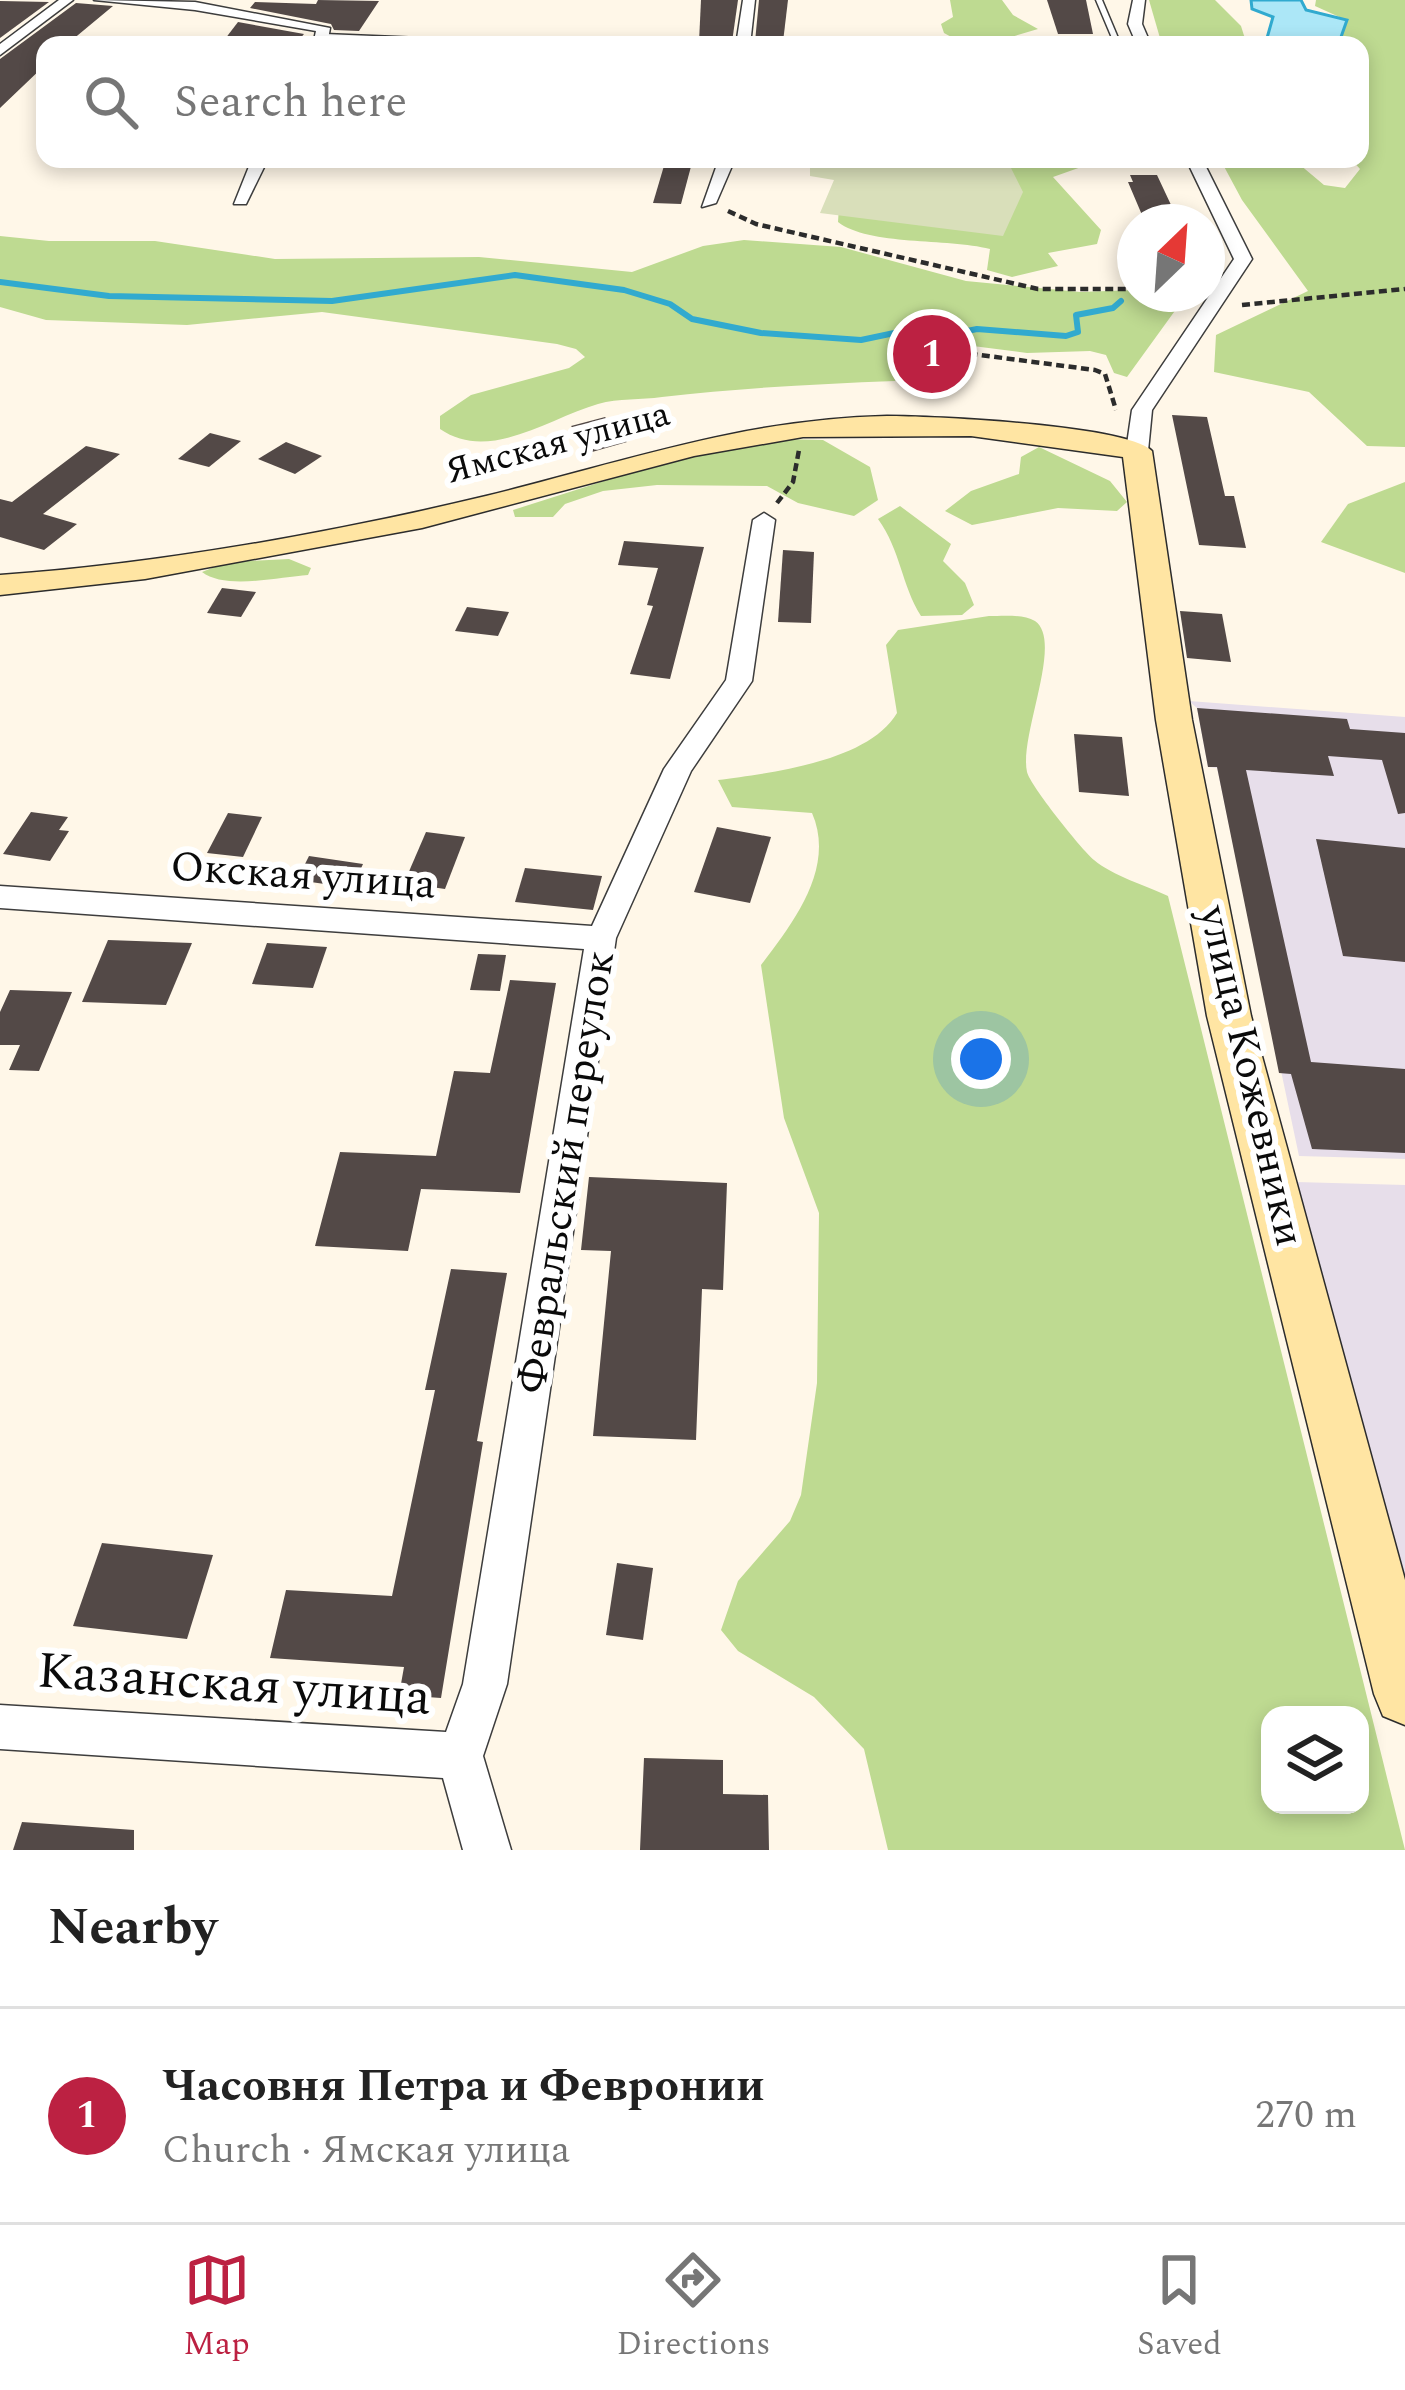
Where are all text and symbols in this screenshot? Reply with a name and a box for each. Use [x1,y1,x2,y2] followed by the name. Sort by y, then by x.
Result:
[36,36,1369,168] search box
[174,68,407,137] text: Search here
[78,69,144,135] icon: search
[1117,204,1225,312] north arrow
[893,309,971,399] pin: 1
[440,387,677,499] street label: Ямская улица
[168,835,438,917] street label: Окская улица
[1181,899,1321,1252] street label: улица Кожевники
[500,946,632,1398] street label: Февральский переулок
[951,1029,1011,1089] your location
[35,1632,433,1738] street label: Казанская улица
[1261,1706,1369,1814] map controls
[1261,1706,1369,1814] button: layers
[48,1889,217,1967] text: Nearby
[162,2052,765,2121] text: Часовня Петра и Февронии
[76,2086,98,2145] text: 1
[1255,2086,1357,2145] text: 270 m
[162,2121,570,2180] text: Church · Ямская улица
[183,2247,250,2369] tab: Map
[616,2247,770,2369] tab: Directions
[1137,2247,1222,2369] tab: Saved

